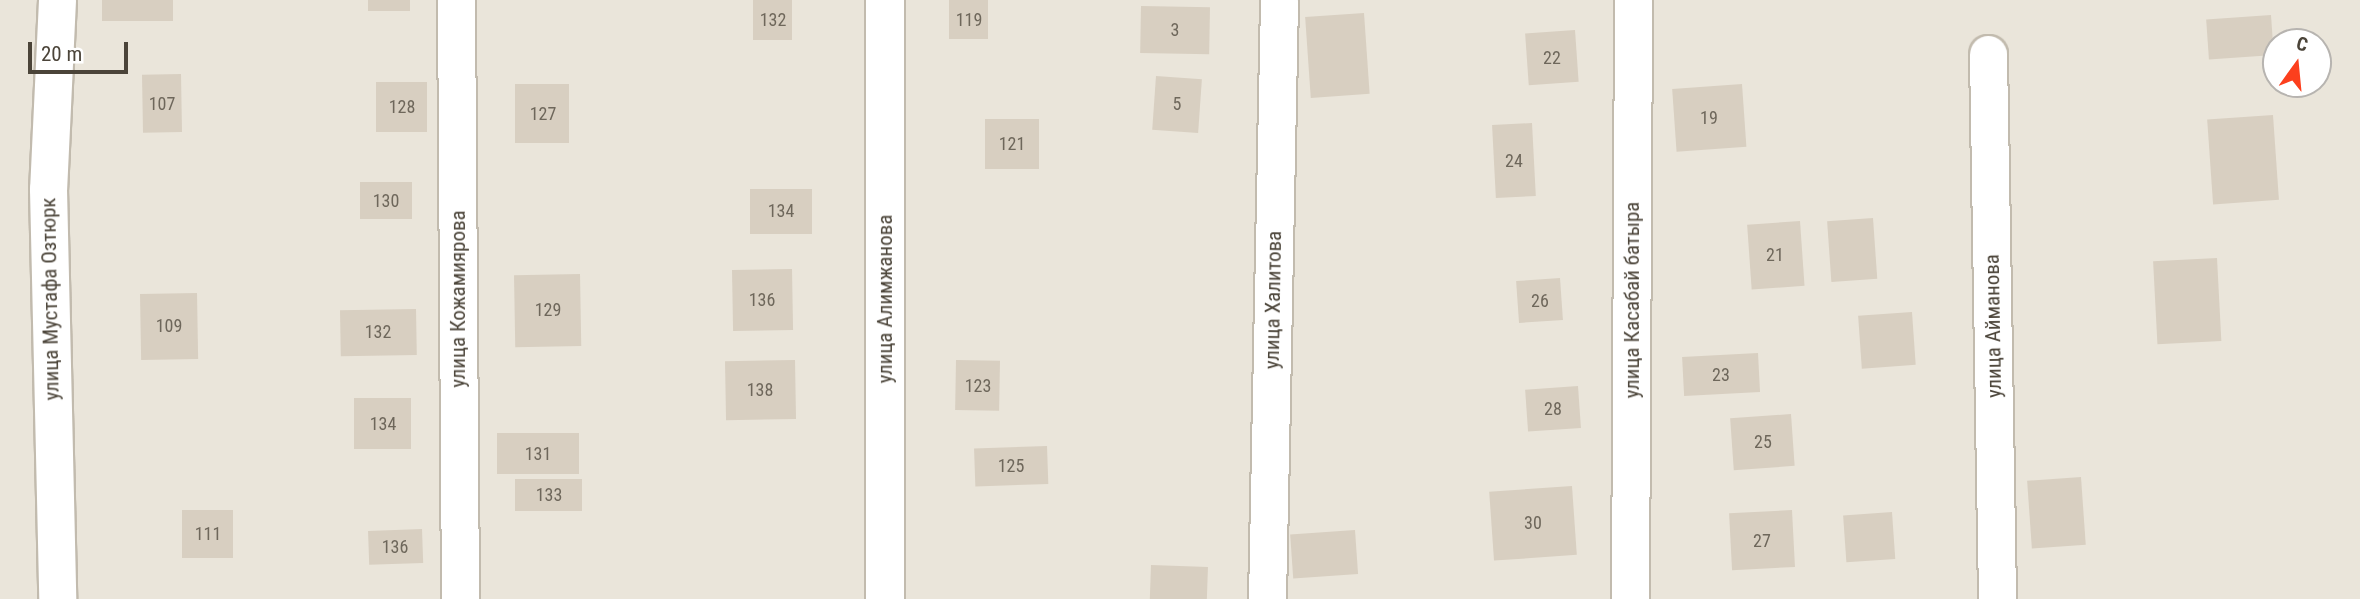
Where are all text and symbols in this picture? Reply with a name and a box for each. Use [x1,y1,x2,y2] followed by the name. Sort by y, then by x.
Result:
[760,9,786,31] house number: 132
[956,9,982,31] house number: 119
[1171,19,1179,41] house number: 3
[32,28,131,72] scale bar
[2262,28,2332,98] north arrow
[2294,32,2310,57] text: С
[41,42,82,66] text: 20 m
[1543,47,1561,69] house number: 22
[149,93,175,115] house number: 107
[1173,93,1181,115] house number: 5
[389,96,415,118] house number: 128
[530,103,556,125] house number: 127
[1700,107,1718,129] house number: 19
[999,133,1025,155] house number: 121
[1505,150,1523,172] house number: 24
[373,190,399,212] house number: 130
[36,197,64,401] street label: улица Мустафа Озтюрк
[768,200,794,222] house number: 134
[1619,202,1645,398] street label: улица Касабай батыра
[445,210,471,388] street label: улица Кожамиярова
[872,215,898,383] street label: улица Алимжанова
[1259,231,1287,369] street label: улица Халитова
[1766,244,1784,266] house number: 21
[1979,254,2007,398] street label: улица Айманова
[749,289,775,311] house number: 136
[1531,290,1549,312] house number: 26
[535,299,561,321] house number: 129
[156,315,182,337] house number: 109
[365,321,391,343] house number: 132
[1712,364,1730,386] house number: 23
[965,375,991,397] house number: 123
[747,379,773,401] house number: 138
[1544,398,1562,420] house number: 28
[370,413,396,435] house number: 134
[1754,431,1772,453] house number: 25
[525,443,551,465] house number: 131
[998,455,1024,477] house number: 125
[536,484,562,506] house number: 133
[1524,512,1542,534] house number: 30
[195,523,221,545] house number: 111
[1753,530,1771,552] house number: 27
[382,536,408,558] house number: 136

